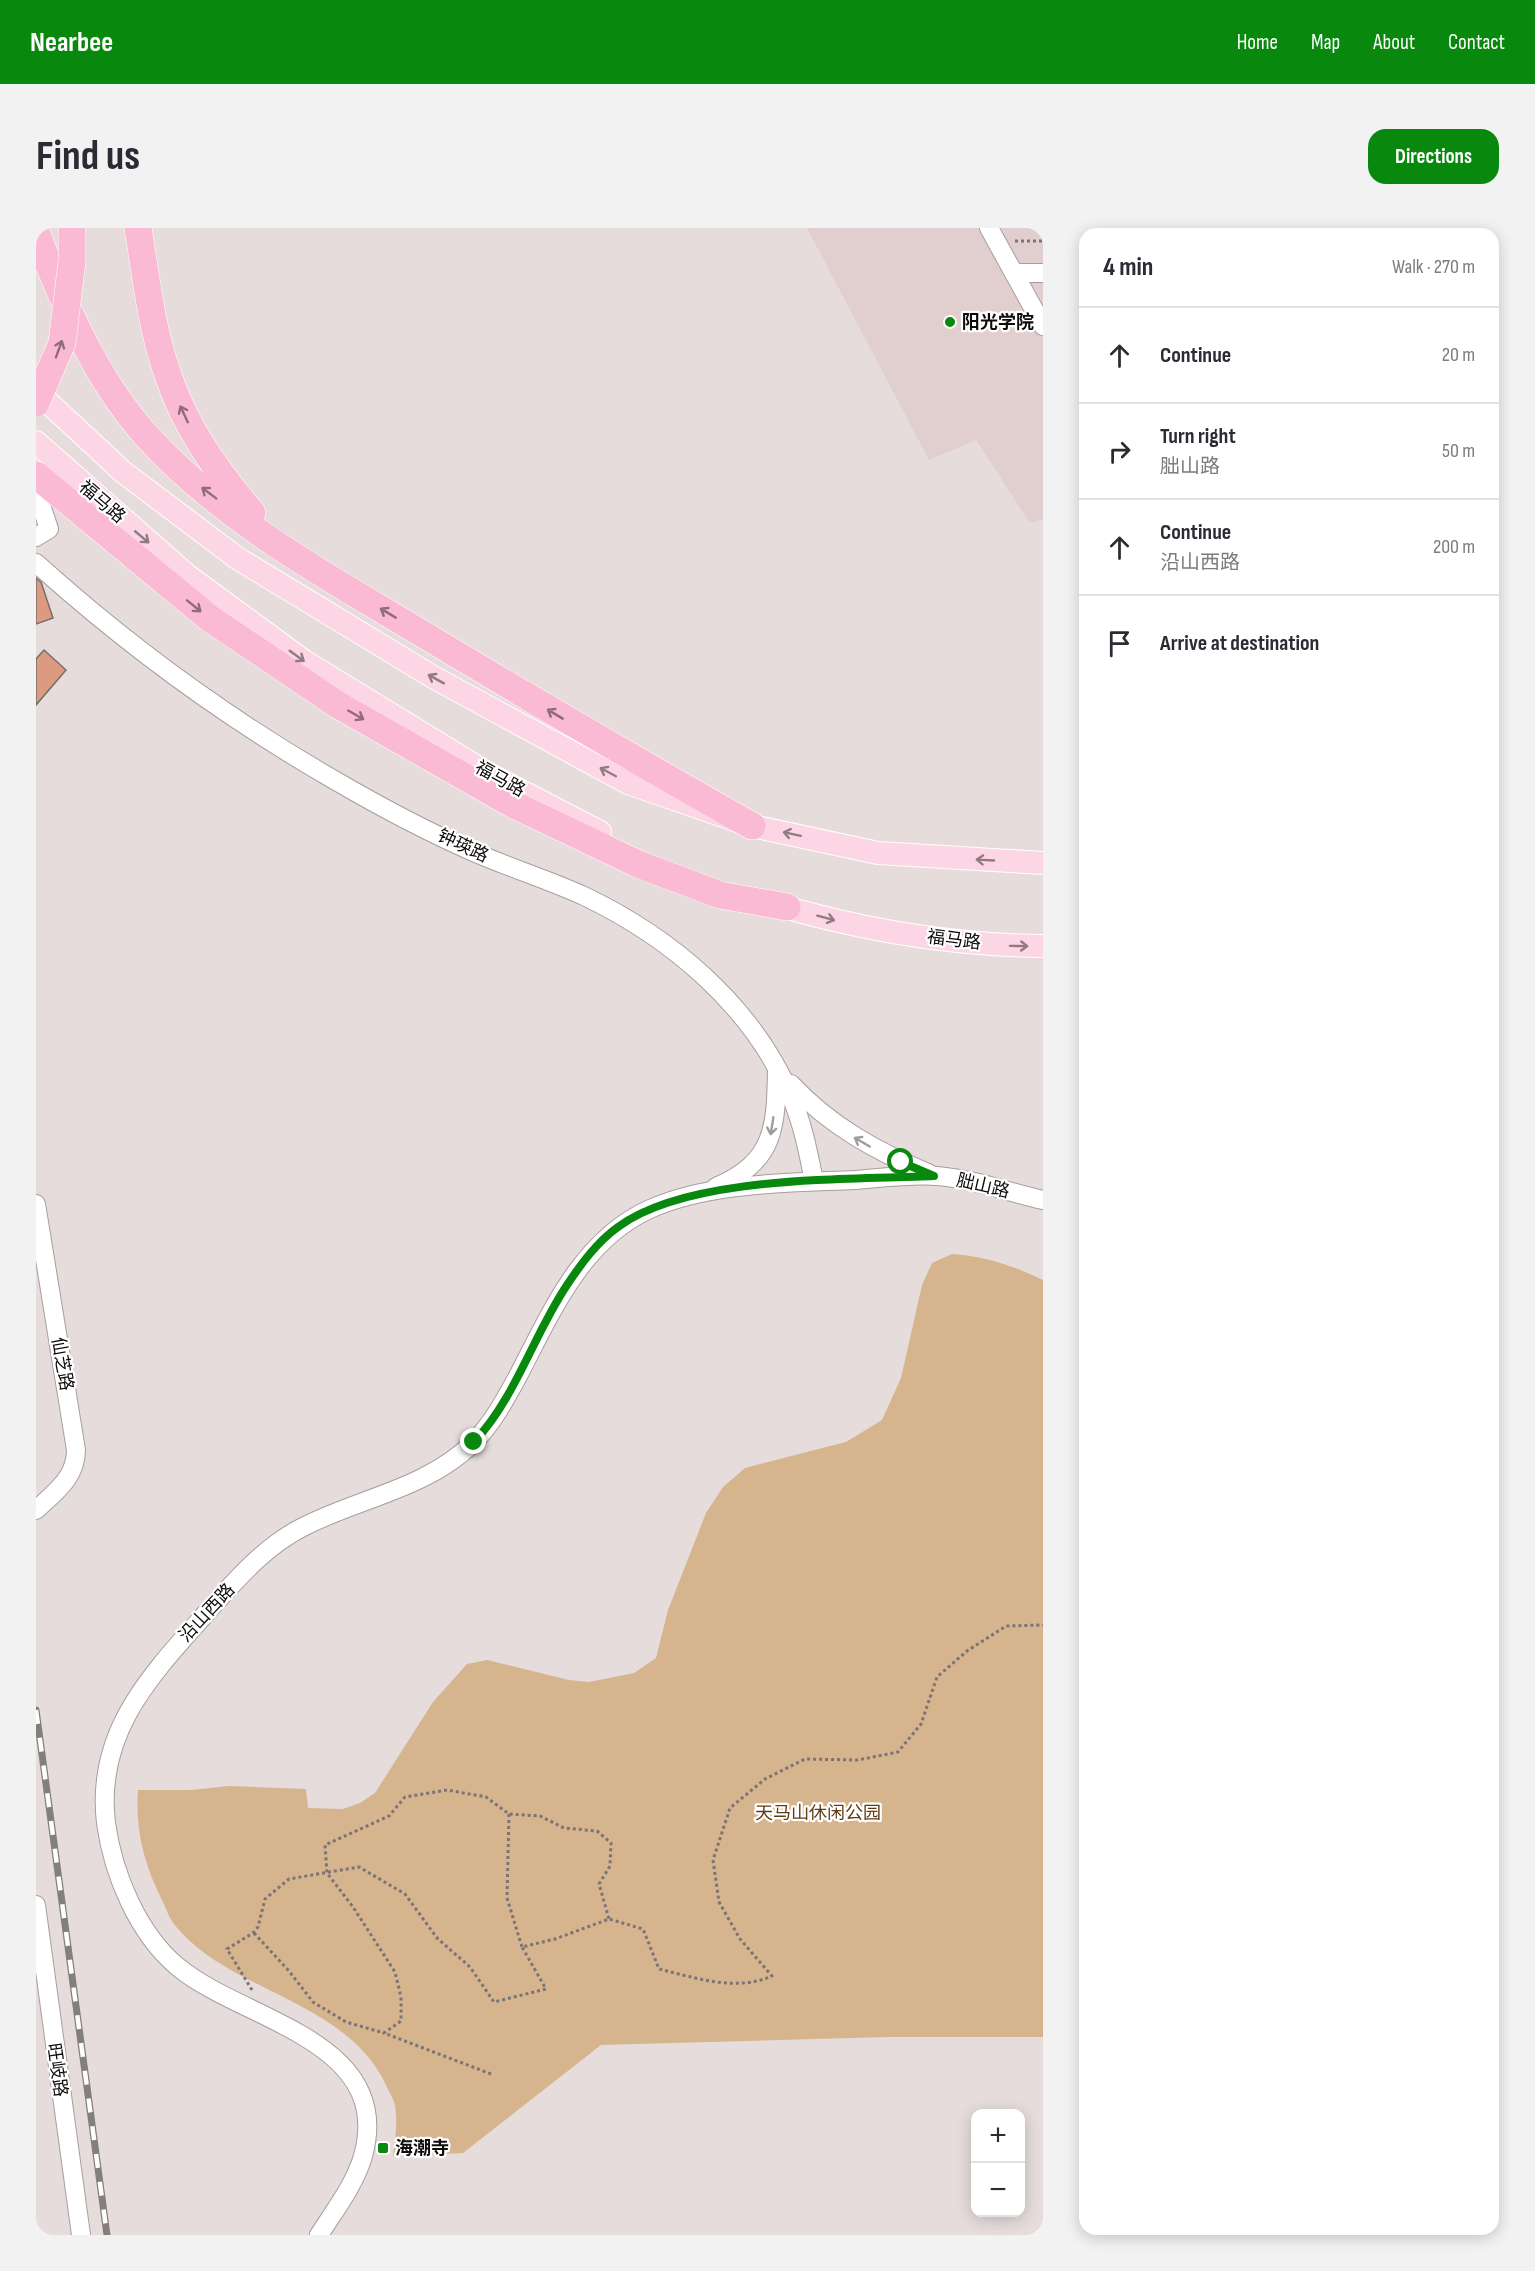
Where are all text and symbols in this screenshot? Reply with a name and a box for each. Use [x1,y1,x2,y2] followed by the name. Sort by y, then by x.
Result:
[30,26,113,59] text: Nearbee
[1237,30,1278,55] text: Home
[1311,30,1340,55] text: Map
[1373,30,1415,55] text: About
[1448,30,1505,55] text: Contact
[1368,129,1499,184] button: Directions
[36,131,140,182] text: Find us
[1103,252,1153,283] text: 4 min
[1392,255,1475,279] text: Walk · 270 m
[962,312,1034,333] place label: 阳光学院
[943,315,957,329] marker: 阳光学院
[1103,339,1136,372] icon: ahead
[55,340,66,359] one-way arrow
[1160,342,1231,369] text: Continue
[1442,343,1475,367] text: 20 m
[178,406,189,424] one-way arrow
[1160,423,1236,450] text: Turn right
[1103,435,1136,468] icon: right
[1442,439,1475,463] text: 50 m
[1160,455,1220,479] text: 胐山路
[75,476,129,528] street label: 福马路
[201,487,217,500] one-way arrow
[1160,519,1231,546] text: Continue
[134,530,149,544] one-way arrow
[1103,531,1136,564] icon: ahead
[1433,535,1475,559] text: 200 m
[1160,551,1240,575] text: 沿山西路
[186,600,202,613] one-way arrow
[380,607,397,619] one-way arrow
[1103,627,1136,660] icon: arrive
[1160,630,1319,657] text: Arrive at destination
[288,650,304,662] one-way arrow
[428,673,445,685] one-way arrow
[547,707,564,719] one-way arrow
[347,709,364,721] one-way arrow
[471,757,529,801] street label: 福马路
[600,766,617,778] one-way arrow
[434,825,492,867] street label: 钟瑛路
[783,828,802,839] one-way arrow
[975,855,995,866] one-way arrow
[817,913,836,924] one-way arrow
[926,926,982,954] street label: 福马路
[1009,940,1029,952] one-way arrow
[767,1116,778,1136] one-way arrow
[854,1136,871,1148] one-way arrow
[887,1148,913,1174] route start
[954,1170,1012,1202] street label: 胐山路
[47,1336,77,1392] street label: 仙芝路
[460,1428,486,1454] route end
[175,1580,239,1646] street label: 沿山西路
[755,1803,881,1824] park label: 天马山休闲公园
[43,2042,71,2098] street label: 旺岐路
[971,2109,1025,2217] map controls
[971,2109,1025,2163] button: +
[395,2138,449,2159] place label: 海潮寺
[376,2141,390,2155] marker: 海潮寺
[971,2163,1025,2217] button: −

